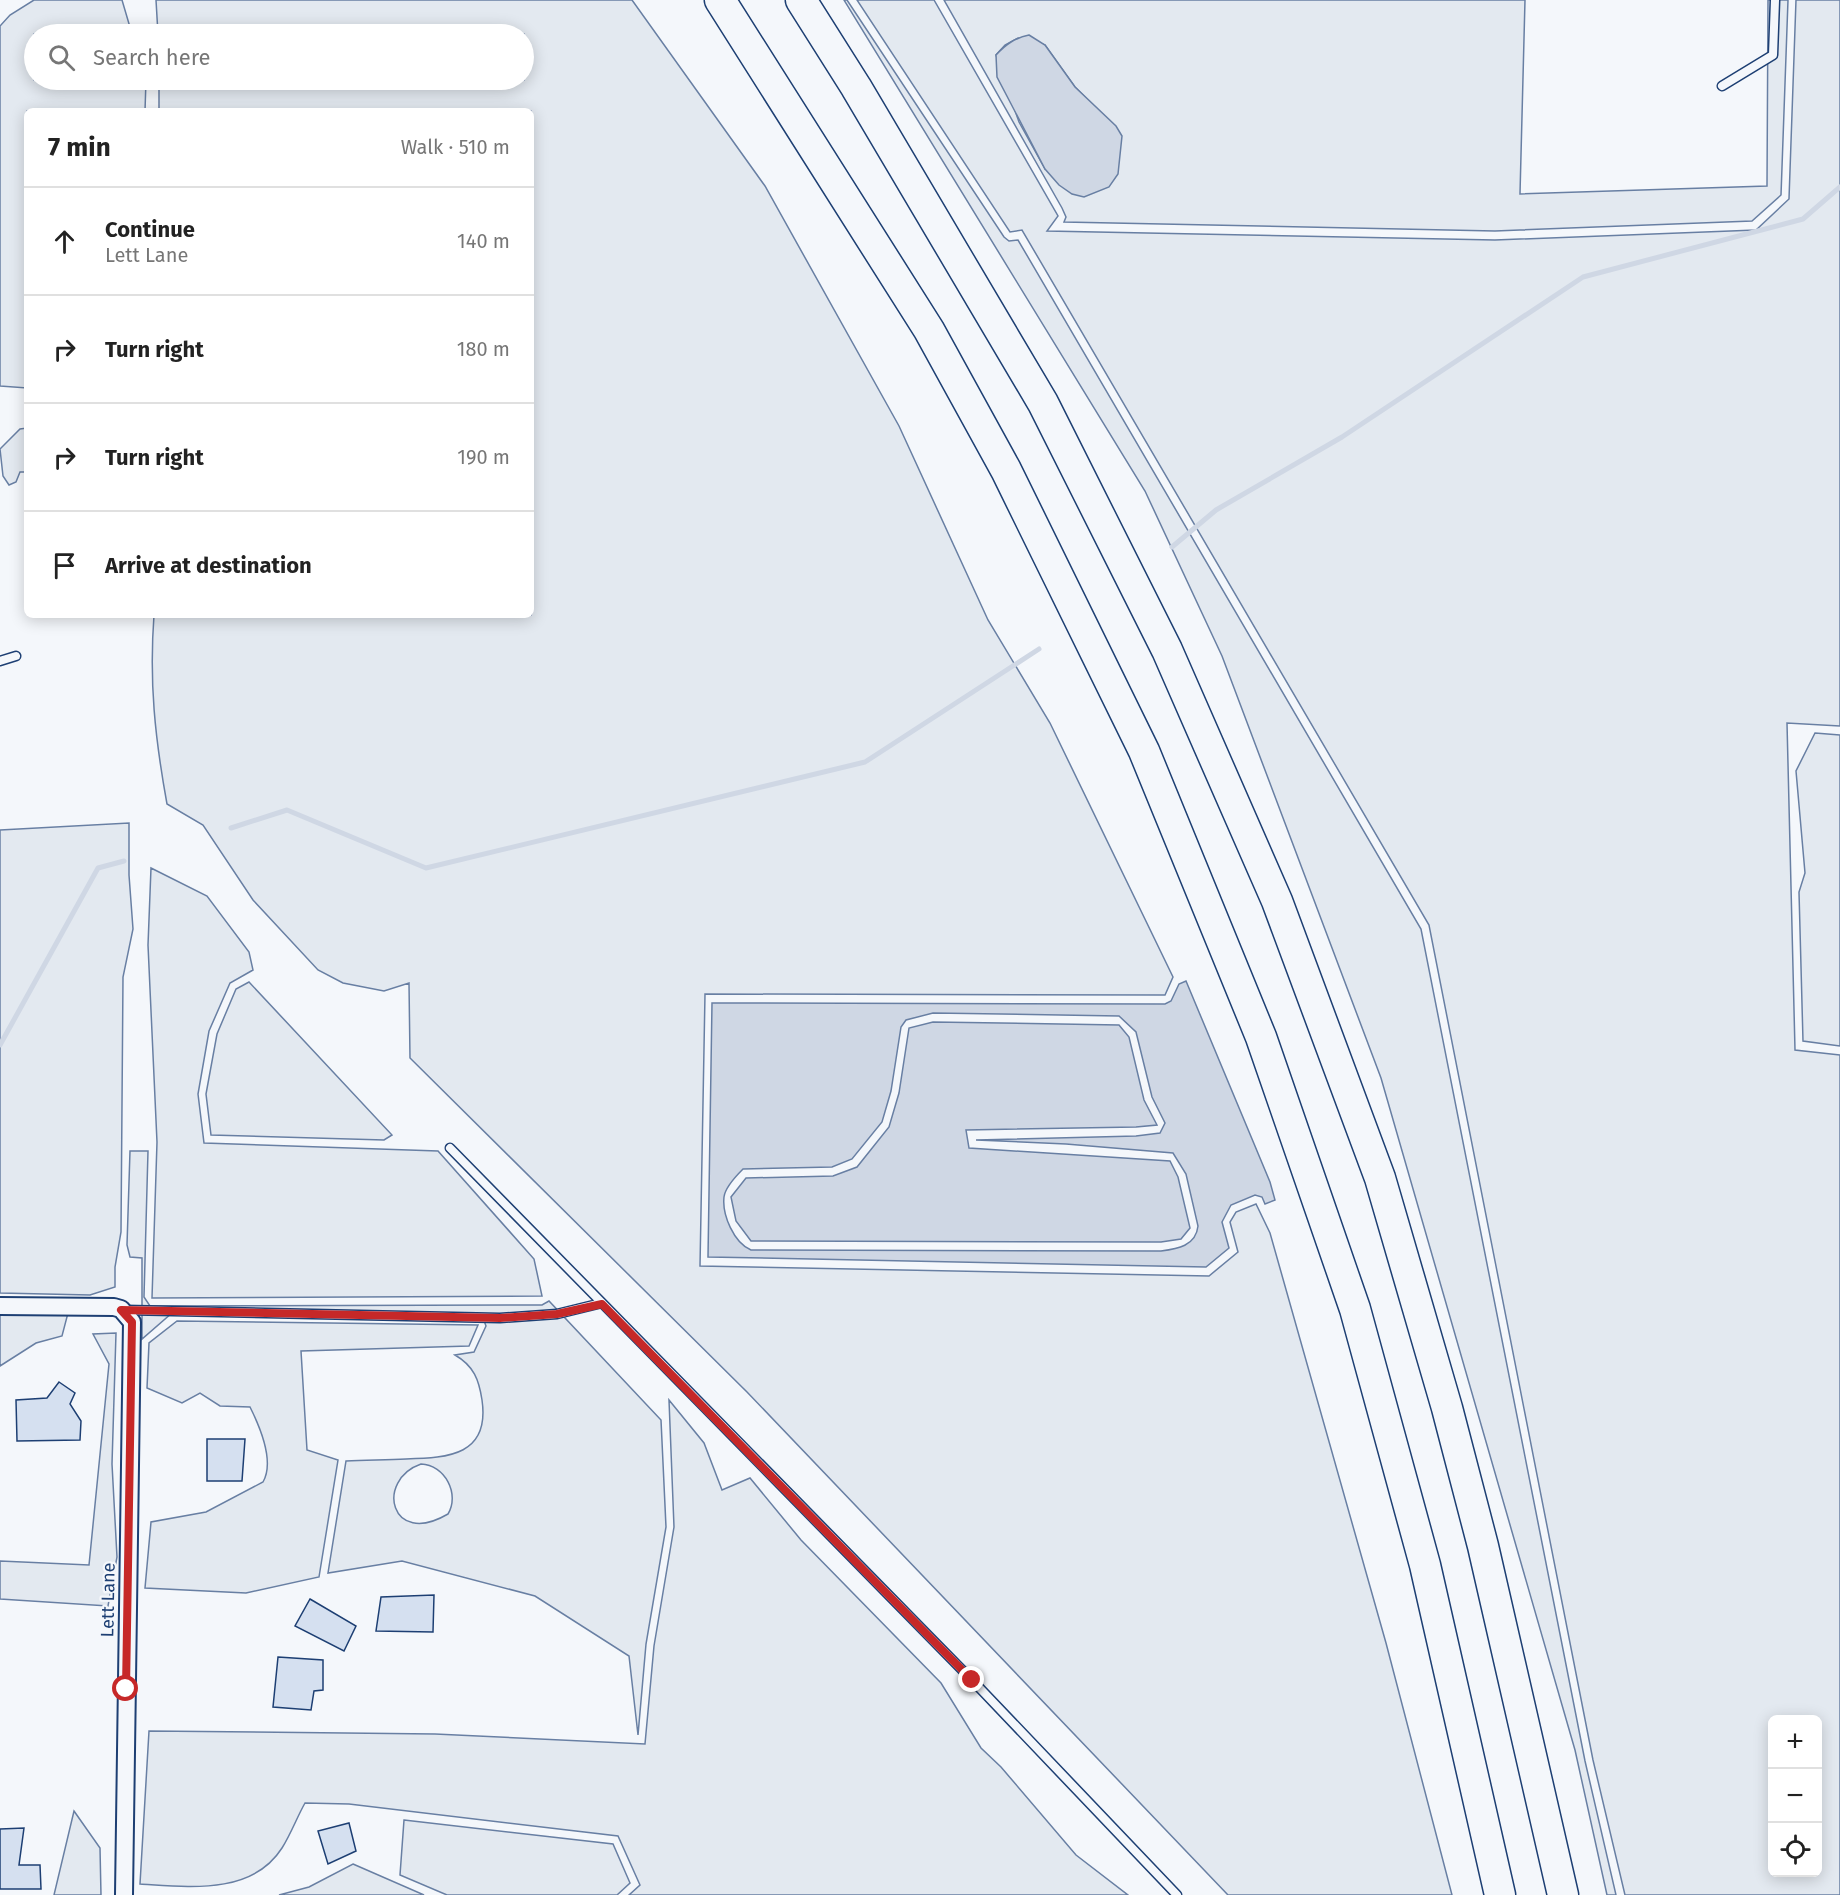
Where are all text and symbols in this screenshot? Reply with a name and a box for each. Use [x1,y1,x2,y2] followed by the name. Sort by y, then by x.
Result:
[24,24,534,90] search box
[45,41,78,74] icon: search
[93,44,211,71] text: Search here
[48,132,111,163] text: 7 min
[401,135,510,159] text: Walk · 510 m
[105,216,195,243] text: Continue
[48,225,81,258] icon: ahead
[457,229,510,253] text: 140 m
[105,243,188,267] text: Lett Lane
[48,333,81,366] icon: right
[105,336,204,363] text: Turn right
[457,337,510,361] text: 180 m
[48,441,81,474] icon: right
[105,444,204,471] text: Turn right
[457,445,510,469] text: 190 m
[48,549,81,582] icon: arrive
[105,552,312,579] text: Arrive at destination
[96,1562,120,1638] street label: Lett Lane
[958,1666,984,1692] route end
[112,1675,138,1701] route start
[1768,1715,1822,1877] map controls
[1768,1715,1822,1769] button: +
[1768,1769,1822,1823] button: −
[1768,1823,1822,1877] button: locate

